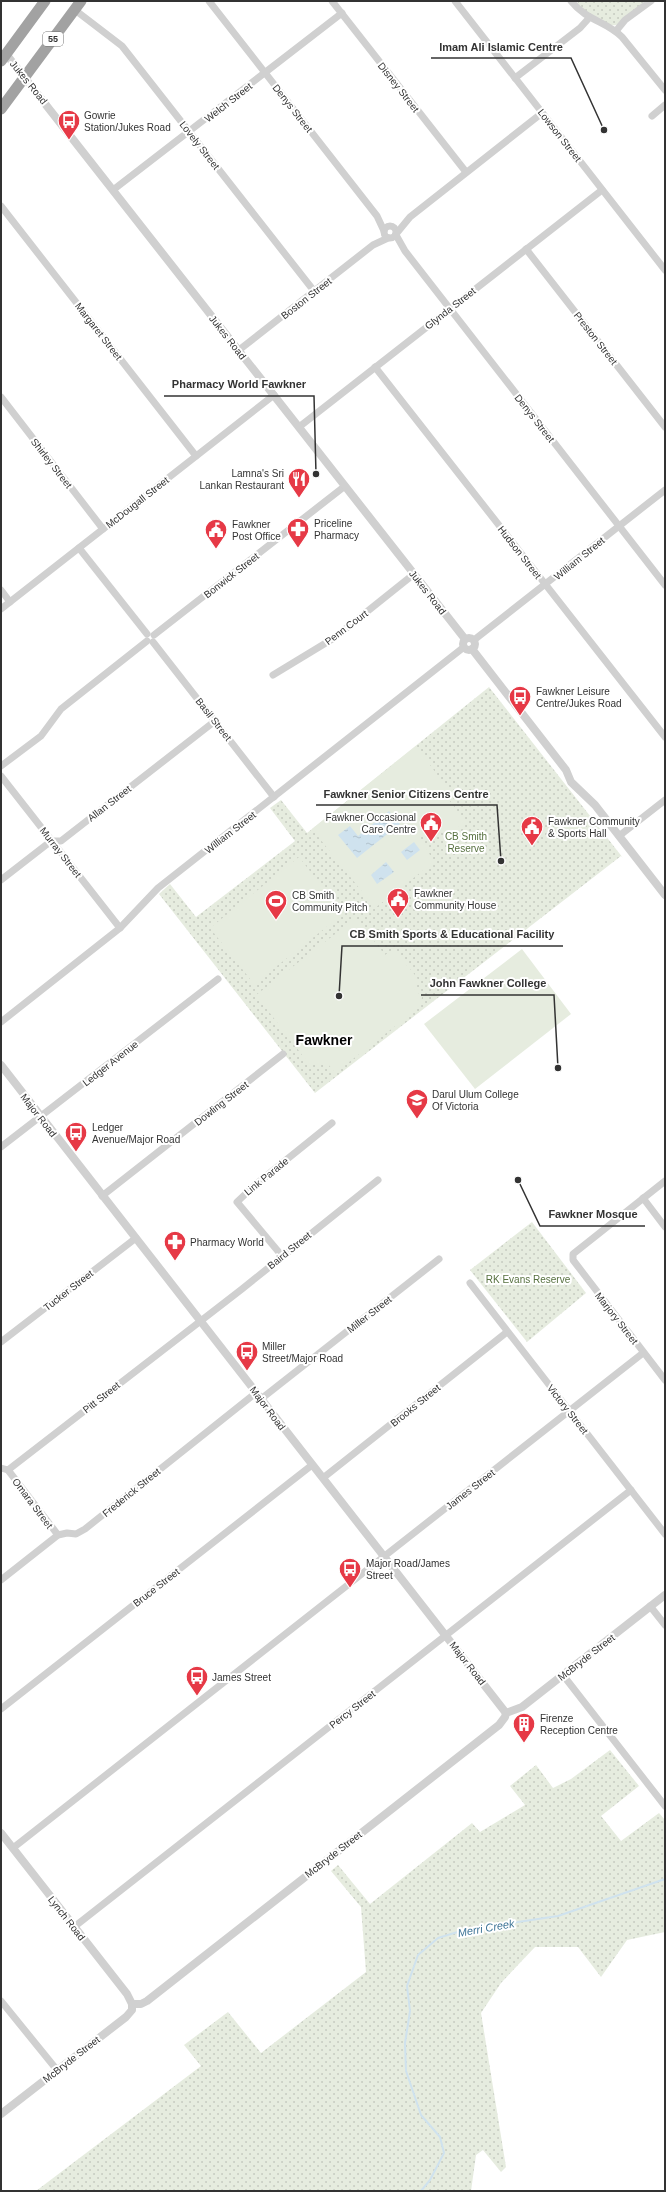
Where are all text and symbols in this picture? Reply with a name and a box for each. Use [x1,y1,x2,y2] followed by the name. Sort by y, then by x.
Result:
[43,32,63,46] road number: 55
[431,35,571,58] callout: Imam Ali Islamic Centre
[439,41,563,53] text: Imam Ali Islamic Centre
[8,58,50,106] street label: Jukes Road
[376,60,422,115] street label: Disney Street
[202,80,254,124] street label: Welch Street
[270,82,315,135] street label: Denys Street
[536,107,584,164] street label: Lowson Street
[56,108,82,141] bus stop icon: Gowrie Station/Jukes Road
[84,110,171,133] place label: Gowrie Station/Jukes Road
[177,119,222,172] street label: Lovely Street
[279,275,334,321] street label: Boston Street
[423,285,478,332] street label: Glynda Street
[73,301,124,362] street label: Margaret Street
[572,310,620,367] street label: Preston Street
[207,313,248,362] street label: Jukes Road
[164,373,314,396] callout: Pharmacy World Fawkner
[172,378,307,390] text: Pharmacy World Fawkner
[512,392,557,445] street label: Denys Street
[29,436,75,491] street label: Shirley Street
[286,466,312,499] restaurant icon: Lamna's Sri Lankan Restaurant
[199,468,284,491] place label: Lamna's Sri Lankan Restaurant
[104,474,171,530] street label: McDougall Street
[285,516,311,549] pharmacy icon: Priceline Pharmacy
[203,517,229,550] public building icon: Fawkner Post Office
[314,518,359,541] place label: Priceline Pharmacy
[232,519,281,542] place label: Fawkner Post Office
[496,524,544,581] street label: Hudson Street
[552,535,607,582] street label: William Street
[202,550,261,600] street label: Bonwick Street
[407,568,448,617] street label: Jukes Road
[323,608,370,647] street label: Penn Court
[507,684,533,717] bus stop icon: Fawkner Leisure Centre/Jukes Road
[536,686,622,709] place label: Fawkner Leisure Centre/Jukes Road
[194,696,234,743] street label: Basil Street
[316,782,497,805] callout: Fawkner Senior Citizens Centre
[86,783,133,824] street label: Allan Street
[323,788,489,800] text: Fawkner Senior Citizens Centre
[203,809,258,856] street label: William Street
[418,810,444,843] public building icon: Fawkner Occasional Care Centre
[325,812,416,835] place label: Fawkner Occasional Care Centre
[519,814,545,847] public building icon: Fawkner Community & Sports Hall
[548,816,640,839] place label: Fawkner Community & Sports Hall
[38,825,84,880] street label: Murray Street
[445,831,487,854] park label: CB Smith Reserve
[385,886,411,919] public building icon: Fawkner Community House
[263,888,289,921] sports icon: CB Smith Community Pitch
[414,888,497,911] place label: Fawkner Community House
[292,890,368,913] place label: CB Smith Community Pitch
[342,923,563,946] callout: CB Smith Sports & Educational Facility
[350,928,555,940] text: CB Smith Sports & Educational Facility
[421,972,554,995] callout: John Fawkner College
[430,977,546,989] text: John Fawkner College
[296,1032,353,1048] district label: Fawkner
[80,1038,140,1088] street label: Ledger Avenue
[192,1079,250,1128] street label: Dowling Street
[404,1087,430,1120] school or university icon: Darul Ulum College Of Victoria
[432,1089,519,1112] place label: Darul Ulum College Of Victoria
[18,1092,59,1139] street label: Major Road
[63,1120,89,1153] bus stop icon: Ledger Avenue/Major Road
[92,1122,180,1145] place label: Ledger Avenue/Major Road
[242,1155,291,1197] street label: Link Parade
[540,1203,645,1226] callout: Fawkner Mosque
[548,1208,638,1220] text: Fawkner Mosque
[162,1229,188,1262] pharmacy icon: Pharmacy World
[265,1229,313,1271] street label: Baird Street
[190,1237,264,1248] place label: Pharmacy World
[41,1268,95,1313] street label: Tucker Street
[486,1274,571,1285] park label: RK Evans Reserve
[593,1290,640,1347] street label: Marjory Street
[345,1294,394,1335] street label: Miller Street
[234,1339,260,1372] bus stop icon: Miller Street/Major Road
[262,1341,343,1364] place label: Miller Street/Major Road
[81,1379,122,1415] street label: Pitt Street
[388,1382,442,1429] street label: Brooks Street
[545,1382,590,1436] street label: Victory Street
[248,1384,288,1432] street label: Major Road
[100,1466,163,1519] street label: Frederick Street
[444,1467,497,1512] street label: James Street
[10,1476,55,1531] street label: Omara Street
[337,1556,363,1589] bus stop icon: Major Road/James Street
[366,1558,450,1581] place label: Major Road/James Street
[131,1566,182,1609] street label: Bruce Street
[556,1632,617,1683] street label: McBryde Street
[447,1640,488,1687] street label: Major Road
[184,1664,210,1697] bus stop icon: James Street
[212,1672,271,1683] place label: James Street
[327,1688,378,1731] street label: Percy Street
[511,1711,537,1744] building icon: Firenze Reception Centre
[540,1713,618,1736] place label: Firenze Reception Centre
[303,1829,364,1880] street label: McBryde Street
[46,1894,87,1943] street label: Lynch Road
[457,1917,516,1939] water label: Merri Creek
[41,2034,102,2085] street label: McBryde Street

